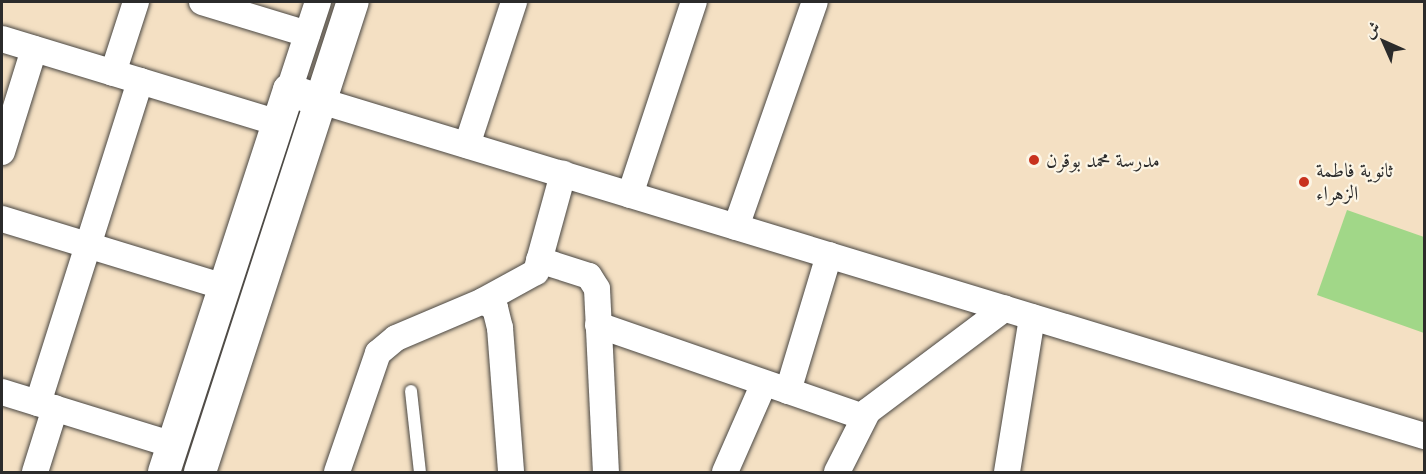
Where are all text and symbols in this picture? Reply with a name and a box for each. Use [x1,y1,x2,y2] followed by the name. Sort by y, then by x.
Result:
[1354,12,1414,72] north arrow
[1359,17,1384,42] text: ش
[1046,148,1160,172] place label: مدرسة محمد بوقرن
[1027,153,1041,167] marker: مدرسة محمد بوقرن
[1316,158,1393,205] place label: ثانوية فاطمة الزهراء
[1297,175,1311,189] marker: ثانوية فاطمة الزهراء

